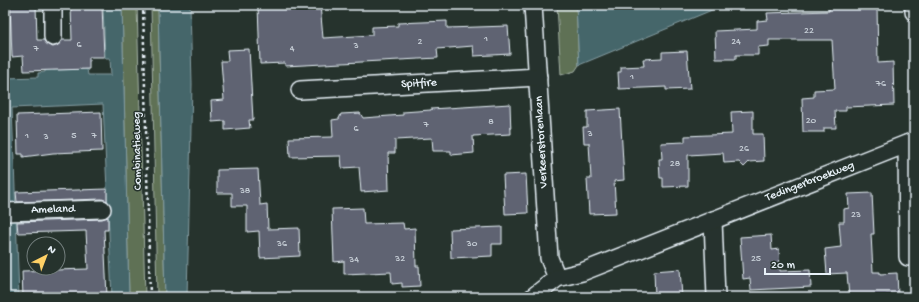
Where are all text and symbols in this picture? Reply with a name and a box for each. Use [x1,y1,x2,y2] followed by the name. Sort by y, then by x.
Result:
[804,25,814,37] house number: 22
[483,33,488,45] house number: 1
[418,36,423,48] house number: 2
[731,36,741,48] house number: 24
[76,39,82,51] house number: 6
[352,40,359,52] house number: 3
[32,43,39,55] house number: 7
[290,43,295,55] house number: 4
[629,71,634,83] house number: 1
[401,76,438,92] street label: Spitfire
[875,78,887,90] house number: 76
[533,95,551,190] street label: Verkeerstorenlaan
[130,111,146,190] street label: Combinatieweg
[806,115,817,127] house number: 20
[488,116,494,128] house number: 8
[422,119,429,131] house number: 7
[353,123,359,135] house number: 6
[586,128,593,140] house number: 3
[24,130,29,142] house number: 1
[71,130,77,142] house number: 5
[90,130,97,142] house number: 7
[42,131,49,143] house number: 3
[739,143,750,155] house number: 26
[670,158,681,170] house number: 28
[763,159,857,206] street label: Tedingerbroekweg
[239,185,251,197] house number: 38
[31,203,76,217] street label: Ameland
[851,209,861,221] house number: 23
[26,236,66,276] north arrow
[276,238,288,250] house number: 36
[466,238,478,250] house number: 30
[45,243,58,257] text: N
[765,250,830,276] scale bar
[394,253,405,265] house number: 32
[751,253,761,265] house number: 25
[348,254,359,266] house number: 34
[771,259,796,273] text: 20 m

